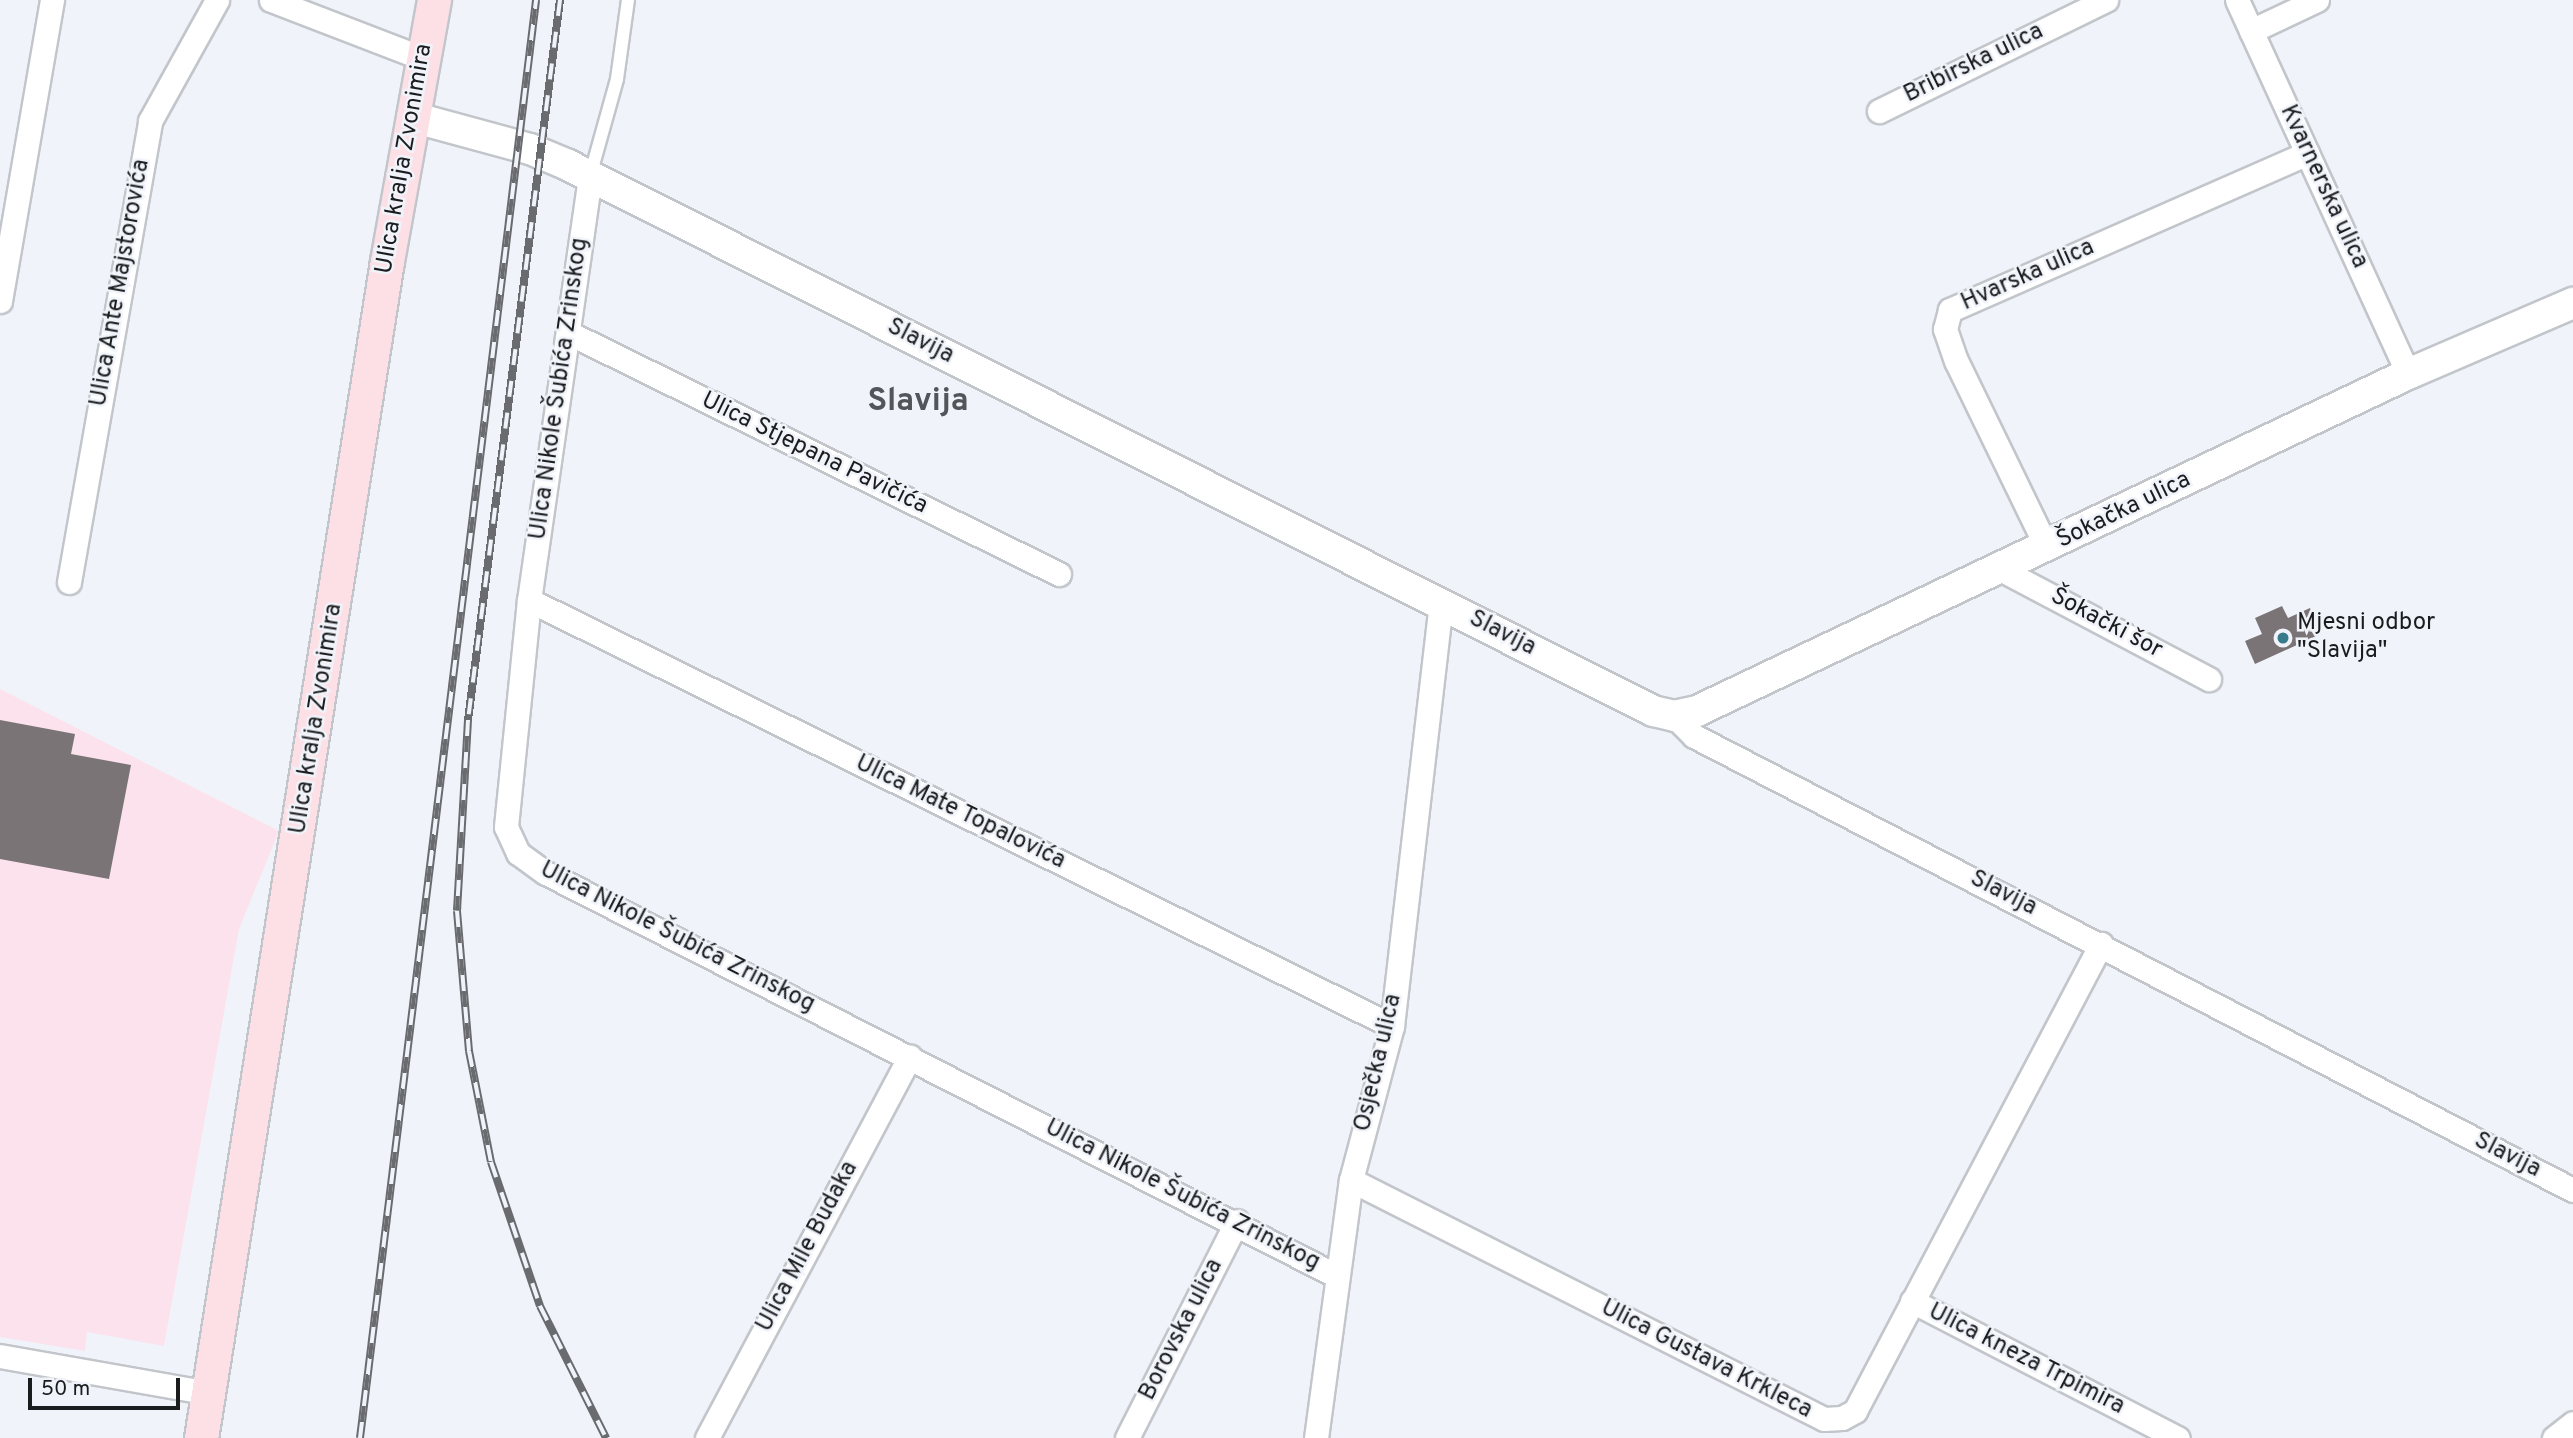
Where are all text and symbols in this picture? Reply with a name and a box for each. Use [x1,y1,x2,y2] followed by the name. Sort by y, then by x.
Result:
[1900,18,2048,110] street label: Bribirska ulica
[371,42,439,276] street label: Ulica kralja Zvonimira
[2273,101,2373,273] street label: Kvarnerska ulica
[85,157,157,409] street label: Ulica Ante Majstorovića
[1957,234,2099,318] street label: Hvarska ulica
[525,236,595,542] street label: Ulica Nikole Šubića Zrinskog
[882,313,958,371] street label: Slavija
[867,383,969,421] district label: Slavija
[696,387,932,521] street label: Ulica Stjepana Pavičića
[2052,466,2196,556] street label: Šokačka ulica
[2045,582,2167,666] street label: Šokački šor
[285,602,349,836] street label: Ulica kralja Zvonimira
[1464,605,1540,663] street label: Slavija
[2297,610,2435,666] place label: Mjesni odbor "Slavija"
[2275,630,2291,646] marker: Mjesni odbor "Slavija"
[850,749,1070,877] street label: Ulica Mate Topalovića
[535,856,819,1020] street label: Ulica Nikole Šubića Zrinskog
[1965,865,2041,923] street label: Slavija
[1349,991,1409,1135] street label: Osječka ulica
[1040,1114,1324,1278] street label: Ulica Nikole Šubića Zrinskog
[2469,1127,2545,1185] street label: Slavija
[751,1157,865,1337] street label: Ulica Mile Budaka
[1134,1254,1230,1406] street label: Borovska ulica
[1596,1294,1816,1426] street label: Ulica Gustava Krkleca
[1923,1298,2129,1422] street label: Ulica kneza Trpimira
[32,1364,184,1408] scale bar
[41,1376,90,1403] text: 50 m

